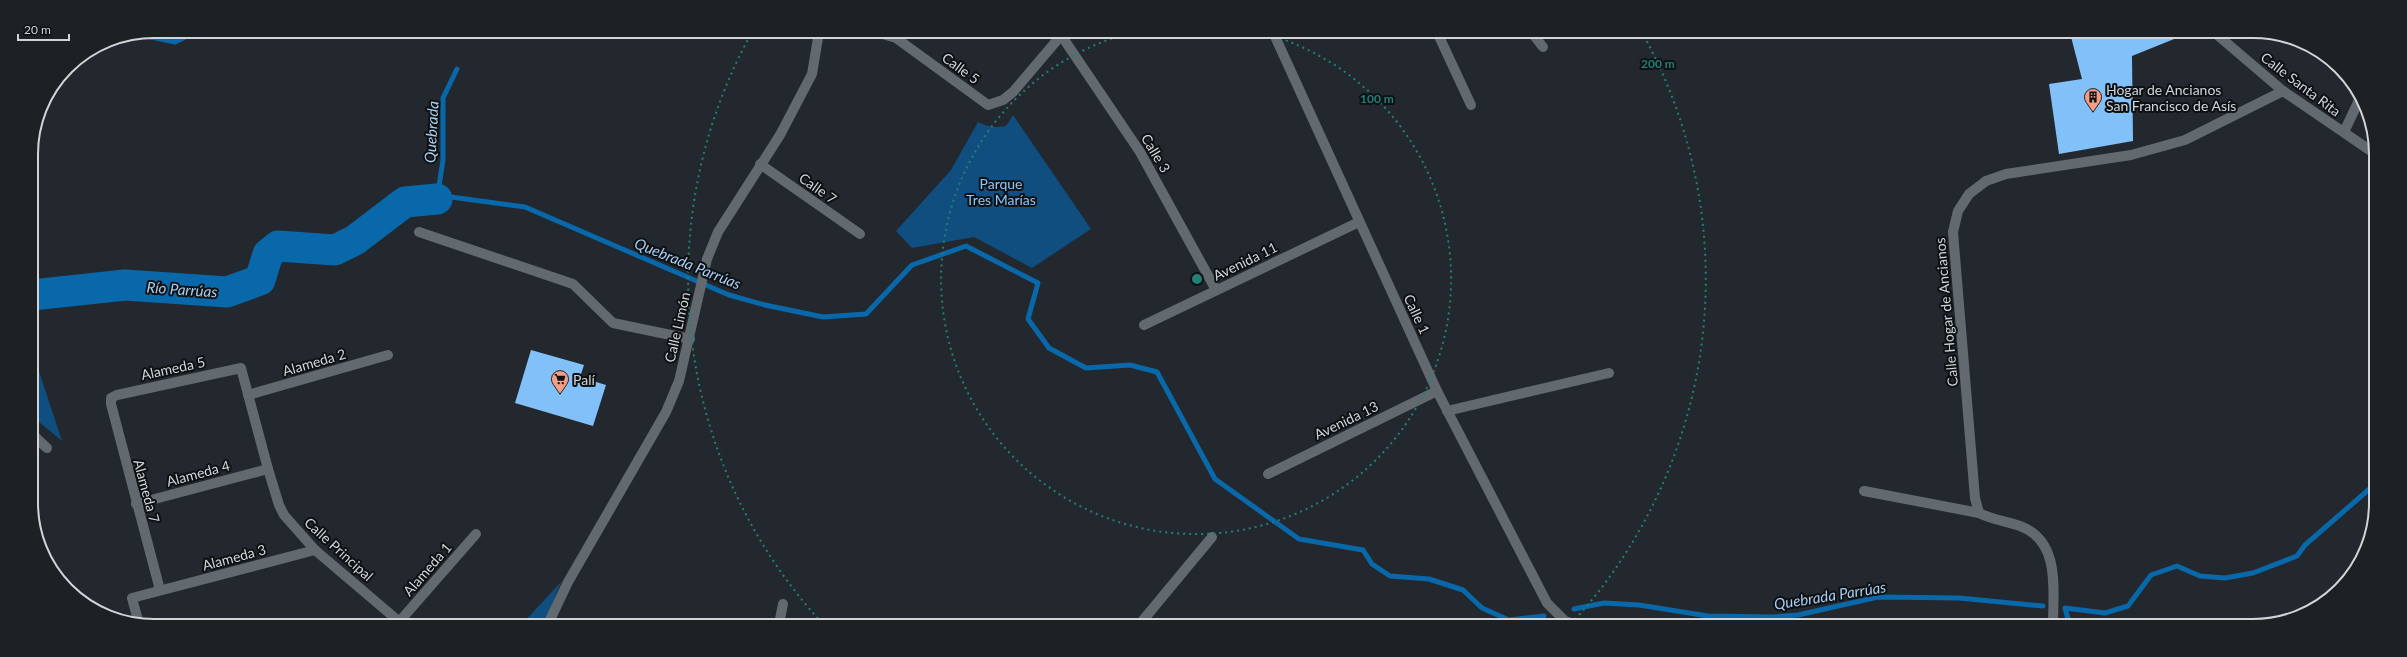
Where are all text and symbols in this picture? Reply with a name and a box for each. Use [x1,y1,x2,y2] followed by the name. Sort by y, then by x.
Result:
[18,16,69,42] scale bar
[24,22,51,37] text: 20 m
[2258,48,2344,120] street label: Calle Santa Rita
[939,49,983,87] street label: Calle 5
[1641,56,1675,71] text: 200 m
[2106,81,2236,114] place label: Hogar de Ancianos San Francisco de Asís
[2083,87,2103,112] building icon: Hogar de Ancianos San Francisco de Asís
[1360,91,1394,106] text: 100 m
[420,100,442,164] water label: Quebrada
[1138,131,1174,175] street label: Calle 3
[796,169,840,207] street label: Calle 7
[966,175,1036,208] park label: Parque Tres Marías
[632,233,744,293] water label: Quebrada Parrúas
[1931,237,1961,387] street label: Calle Hogar de Ancianos
[1210,238,1280,284] street label: Avenida 11
[1190,272,1204,286] centre of rings
[146,278,218,300] water label: Río Parrúas
[661,290,693,364] street label: Calle Limón
[1400,291,1434,337] street label: Calle 1
[280,345,348,379] street label: Alameda 2
[139,353,207,383] street label: Alameda 5
[550,369,570,394] supermarket icon: Palí
[573,371,595,388] place label: Palí
[1311,397,1381,443] street label: Avenida 13
[164,456,232,490] street label: Alameda 4
[130,457,164,525] street label: Alameda 7
[301,514,377,584] street label: Calle Principal
[399,539,455,599] street label: Alameda 1
[200,540,268,574] street label: Alameda 3
[1773,577,1887,613] water label: Quebrada Parrúas

